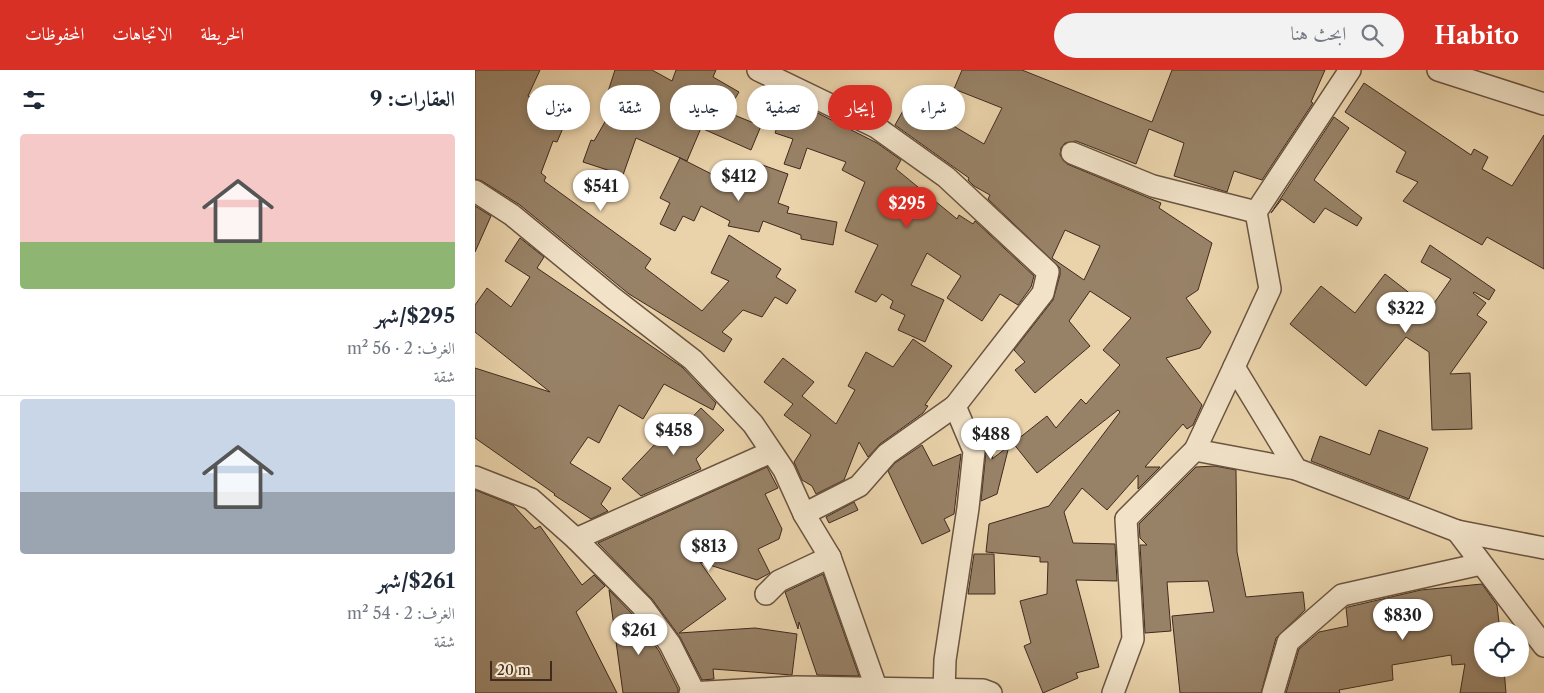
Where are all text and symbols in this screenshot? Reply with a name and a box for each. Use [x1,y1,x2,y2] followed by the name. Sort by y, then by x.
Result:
[1054,13,1404,58] search box
[1358,21,1386,49] icon: search
[1434,21,1519,50] text: Habito
[1291,22,1346,45] text: ابحث هنا
[25,23,84,45] text: المحفوظات
[112,23,172,45] text: الاتجاهات
[200,23,244,45] text: الخريطة
[527,85,590,130] chip: منزل
[600,85,660,130] chip: شقة
[670,85,737,130] chip: جديد
[747,85,818,130] chip: تصفية
[828,85,892,130] chip: إيجار
[902,85,965,130] chip: شراء
[20,86,48,114] icon: filters
[370,86,455,111] text: العقارات: 9
[709,160,769,202] pin: $412
[193,166,283,256] icon: home
[721,166,757,186] text: $412
[571,170,631,212] pin: $541
[584,176,618,196] text: $541
[877,186,937,229] pin: $295
[889,193,925,213] text: $295
[1376,292,1436,334] pin: $322
[1388,298,1424,318] text: $322
[375,303,455,328] text: $295/شهر
[347,338,455,358] text: الغرف: 2 · 56 m²
[434,366,455,386] text: شقة
[644,414,704,456] pin: $458
[961,418,1021,460] pin: $488
[655,420,693,440] text: $458
[972,424,1010,444] text: $488
[193,432,283,522] icon: home
[679,530,739,572] pin: $813
[691,536,727,556] text: $813
[377,568,455,593] text: $261/شهر
[1373,598,1433,641] pin: $830
[347,603,455,623] text: الغرف: 2 · 54 m²
[1384,605,1422,625] text: $830
[609,614,669,656] pin: $261
[621,620,657,640] text: $261
[1474,622,1529,677] map controls
[1474,622,1529,677] button: locate
[434,631,455,651] text: شقة
[490,658,553,681] scale bar
[497,661,531,679] text: 20 m

